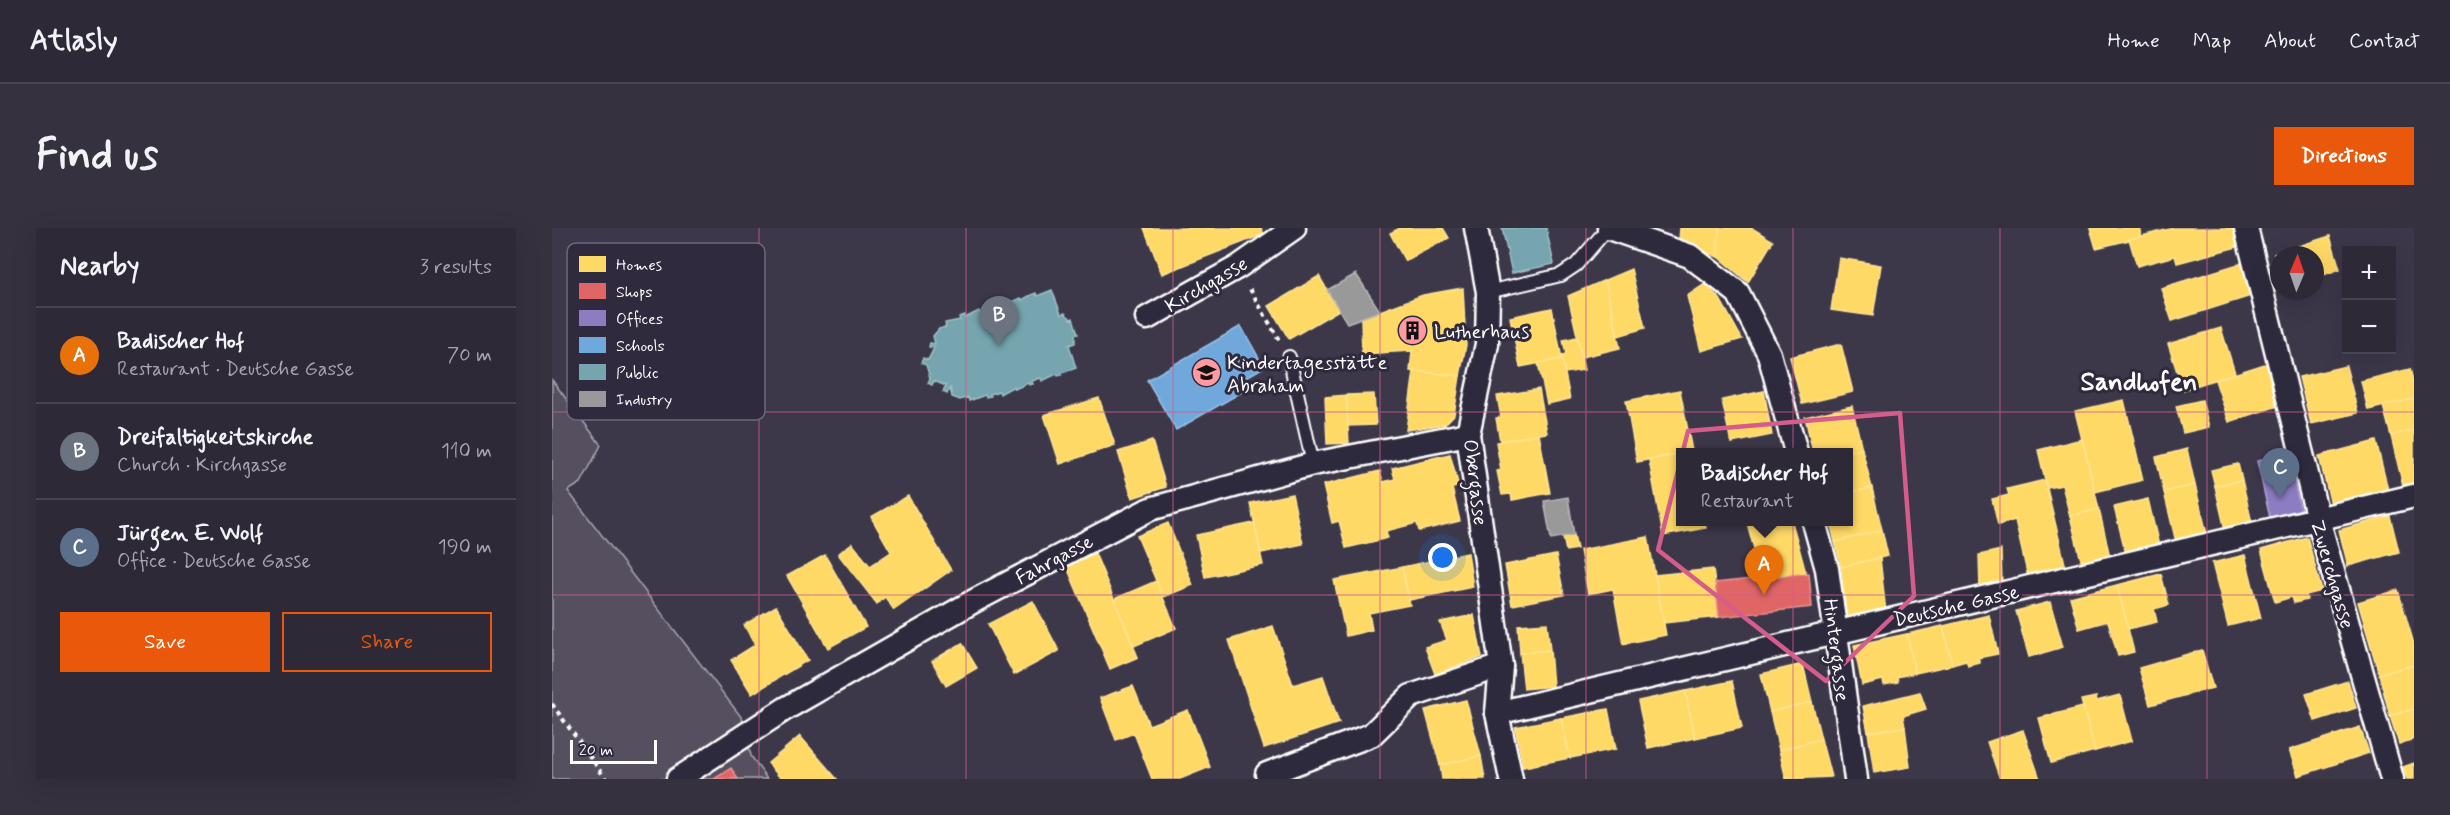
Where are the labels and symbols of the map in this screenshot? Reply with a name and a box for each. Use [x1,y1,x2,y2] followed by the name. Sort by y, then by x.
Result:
[567,243,765,420] legend
[2270,246,2324,300] north arrow
[1160,251,1253,320] street label: Kirchgasse
[616,255,662,276] text: Homes
[616,282,653,303] text: Shops
[980,296,1018,346] pin: B
[616,309,663,330] text: Offices
[1397,315,1429,347] building icon: Lutherhaus
[1434,319,1529,346] place label: Lutherhaus
[616,336,665,357] text: Schools
[1227,350,1387,400] place label: Kindertagesstätte Abraham
[1190,357,1222,389] school or university icon: Kindertagesstätte Abraham
[616,363,659,384] text: Public
[2081,366,2197,400] district label: Sandhofen
[616,390,672,411] text: Industry
[1454,438,1493,527] street label: Obergasse
[2260,448,2300,498] pin: C
[2303,517,2360,632] street label: Zwerchgasse
[1011,529,1098,592] street label: Fahrgasse
[1428,543,1457,572] your location
[1744,546,1784,595] pin: A
[1891,579,2022,634] street label: Deutsche Gasse
[1814,597,1855,704] street label: Hintergasse
[570,737,657,764] scale bar

